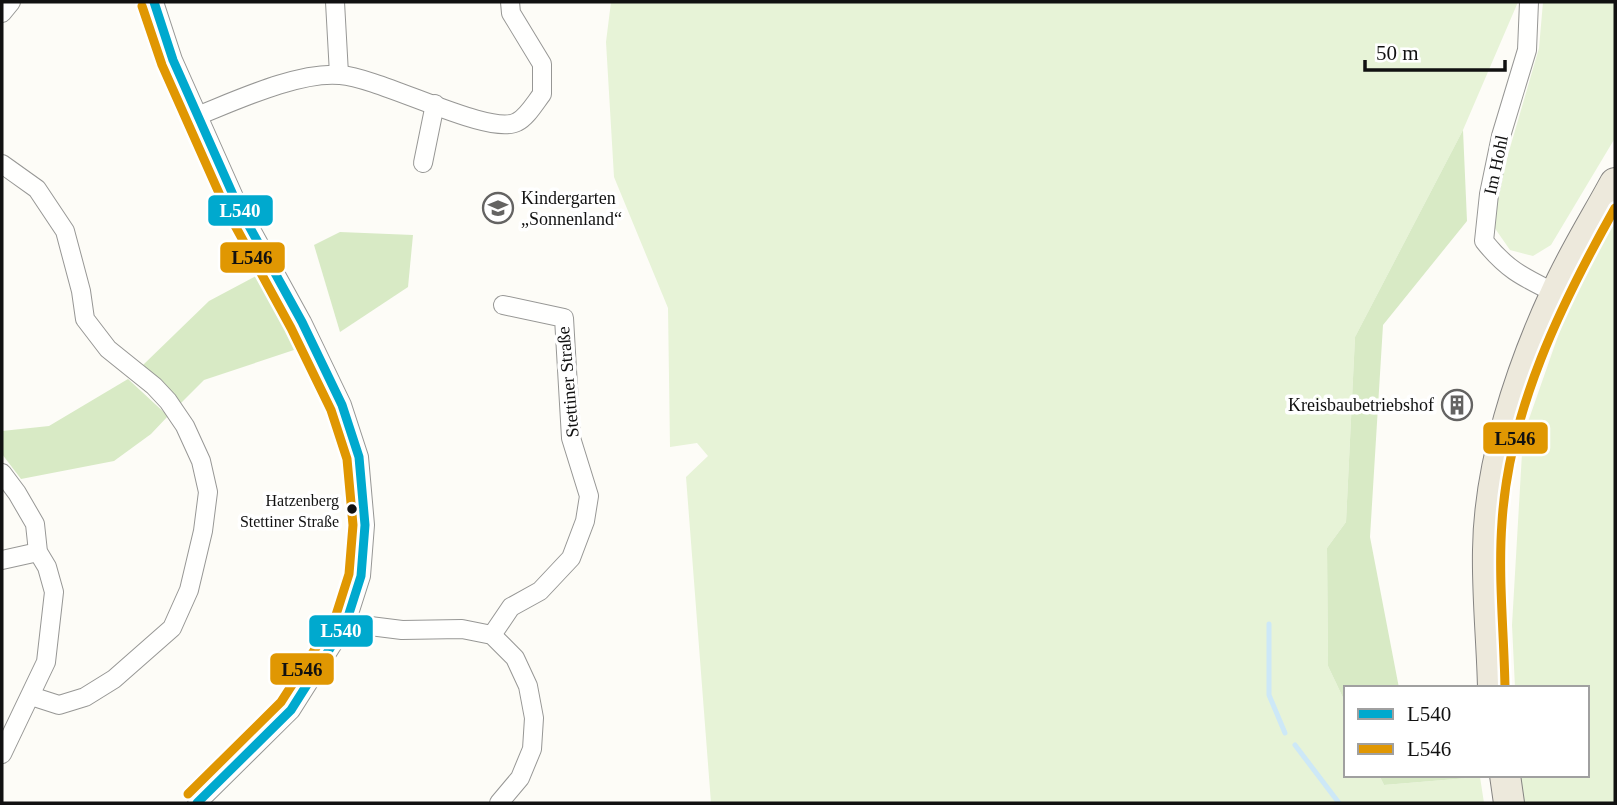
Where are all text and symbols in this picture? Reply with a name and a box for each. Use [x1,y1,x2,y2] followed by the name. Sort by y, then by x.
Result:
[1365,28,1505,72] scale bar
[1376,41,1419,65] text: 50 m
[1480,133,1512,197] street label: Im Hohl
[521,188,622,229] place label: Kindergarten „Sonnenland“
[481,191,515,225] school or university icon: Kindergarten „Sonnenland“
[207,194,274,227] line badge: L540
[219,200,261,221] text: L540
[219,241,286,274] line badge: L546
[231,247,273,268] text: L546
[553,326,583,438] street label: Stettiner Straße
[1440,388,1474,422] building icon: Kreisbaubetriebshof
[1288,395,1434,415] place label: Kreisbaubetriebshof
[1482,421,1549,455] line badge: L546
[1494,428,1536,449] text: L546
[240,492,339,530] place label: Hatzenberg Stettiner Straße
[345,502,359,516] marker: Hatzenberg Stettiner Straße
[308,614,374,648] line badge: L540
[320,620,362,641] text: L540
[269,652,335,686] line badge: L546
[281,659,323,680] text: L546
[1344,686,1589,777] legend
[1407,702,1451,726] text: L540
[1407,737,1451,761] text: L546

